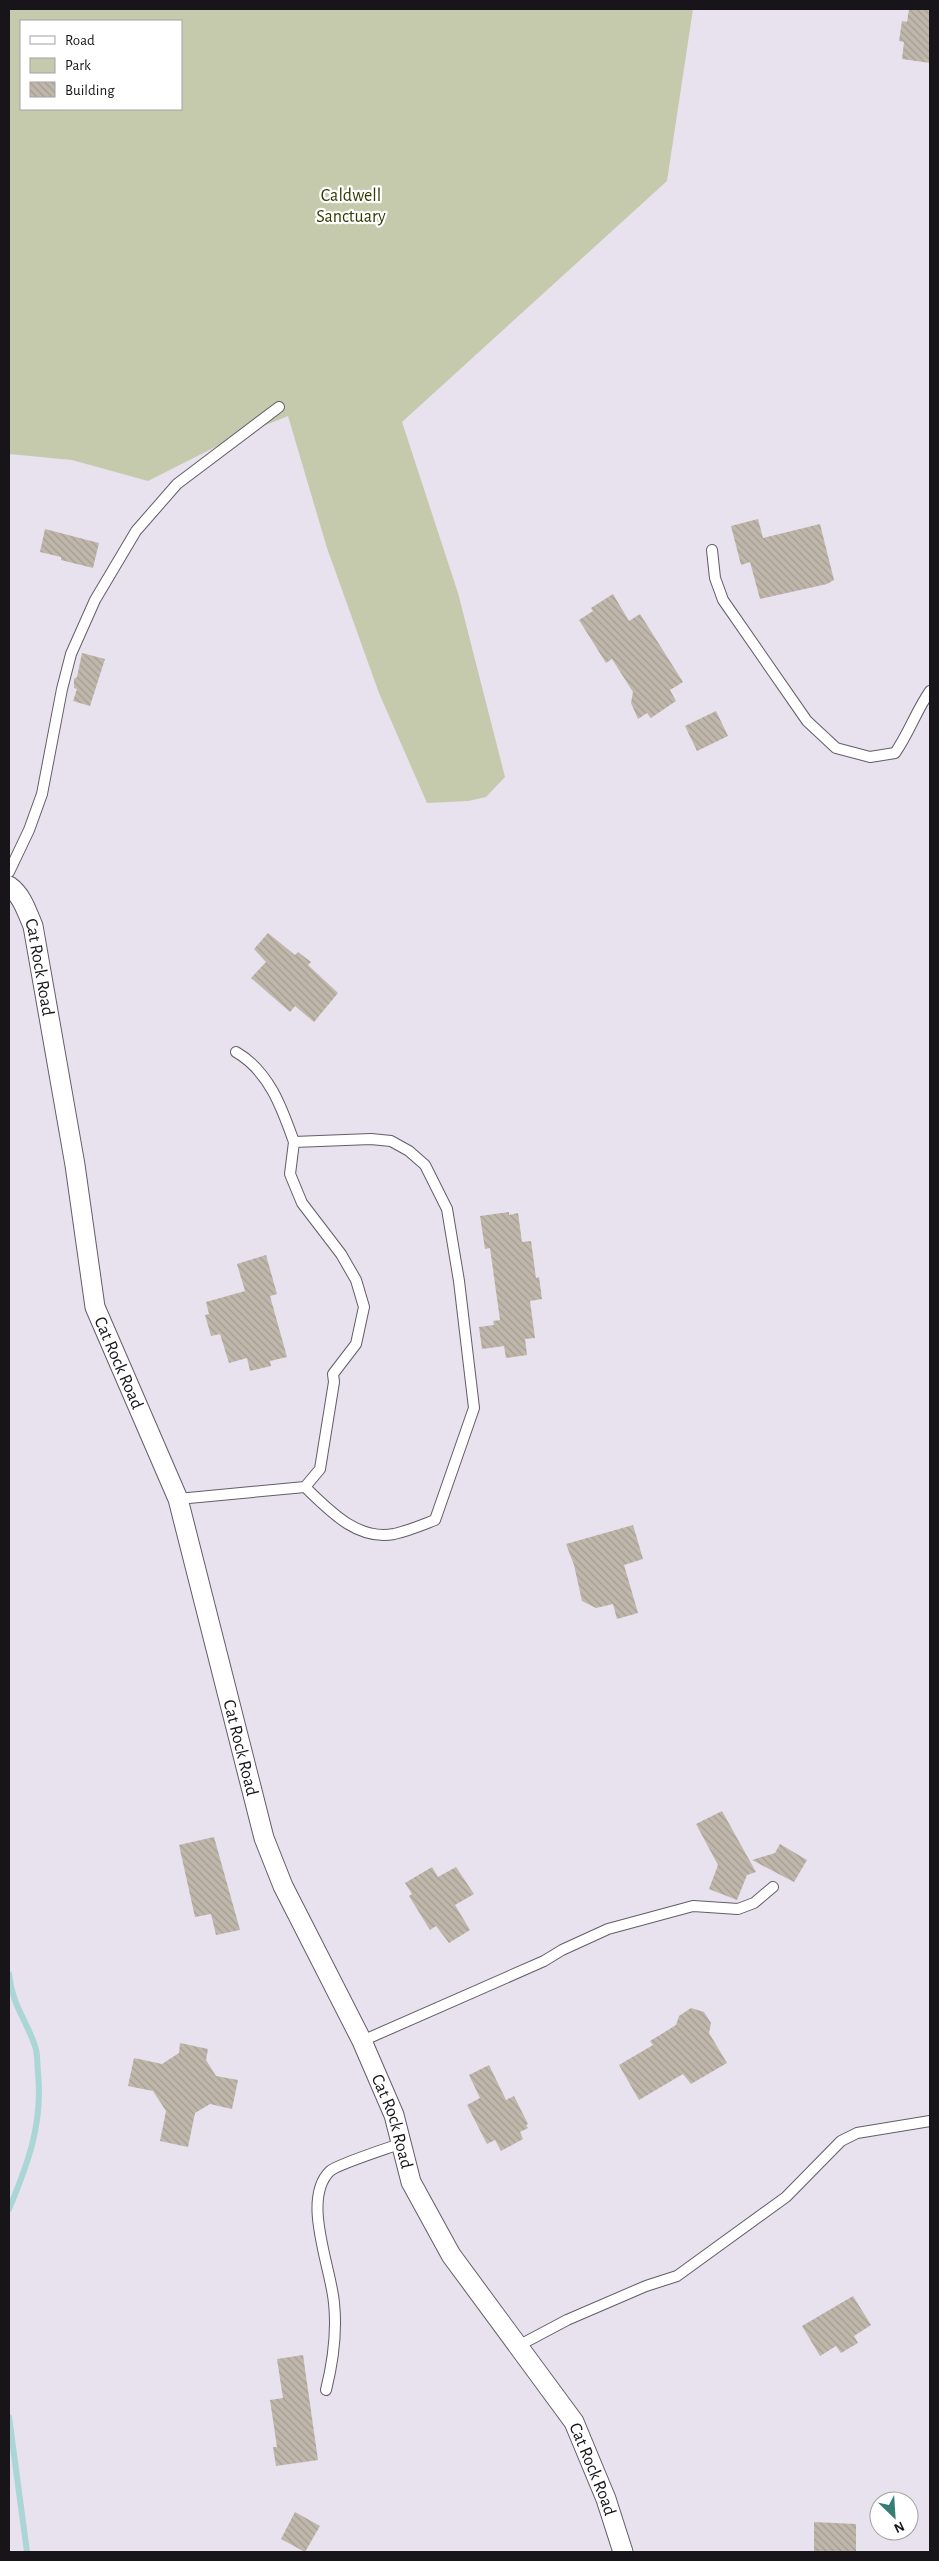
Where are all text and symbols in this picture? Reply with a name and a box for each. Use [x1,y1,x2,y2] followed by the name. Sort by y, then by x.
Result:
[20,20,182,110] legend
[65,33,95,48] text: Road
[65,58,91,73] text: Park
[65,83,115,98] text: Building
[316,187,386,226] park label: Caldwell Sanctuary
[21,916,57,1017] street label: Cat Rock Road
[90,1314,146,1412] street label: Cat Rock Road
[219,1698,261,1798] street label: Cat Rock Road
[367,2072,415,2171] street label: Cat Rock Road
[565,2420,619,2518] street label: Cat Rock Road
[869,2491,919,2541] north arrow
[892,2518,906,2535] text: N

